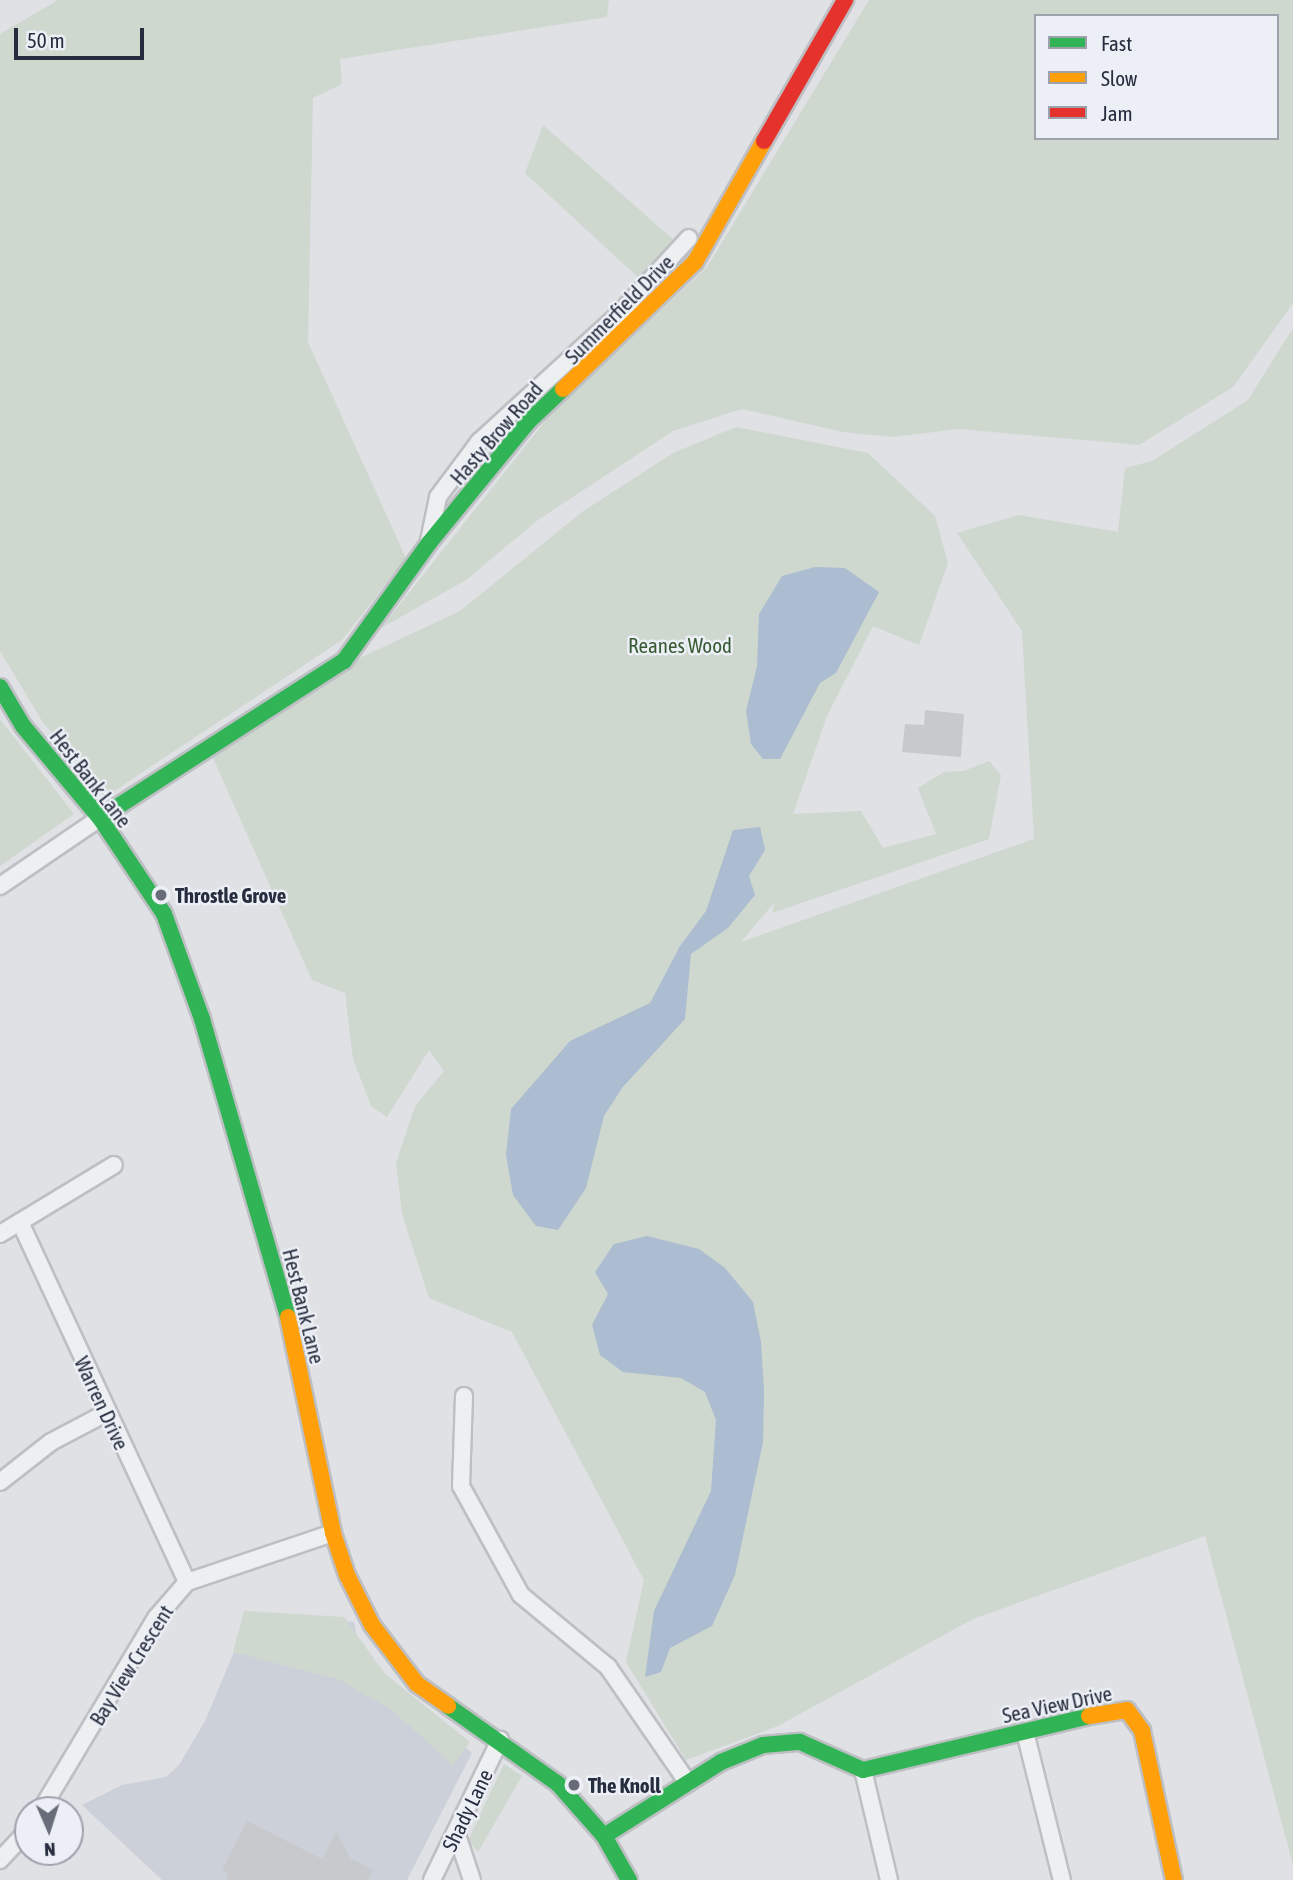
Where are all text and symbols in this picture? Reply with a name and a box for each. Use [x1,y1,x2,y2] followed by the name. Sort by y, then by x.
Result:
[18,14,147,58] scale bar
[1034,14,1279,140] legend
[27,28,65,52] text: 50 m
[1101,31,1132,55] text: Fast
[1101,66,1137,90] text: Slow
[1101,101,1133,125] text: Jam
[559,249,679,369] street label: Summerfield Drive
[444,376,548,490] street label: Hasty Brow Road
[628,632,732,658] park label: Reanes Wood
[45,724,137,832] street label: Hest Bank Lane
[175,882,286,908] place label: Throstle Grove
[153,887,169,903] marker: Throstle Grove
[278,1246,330,1366] street label: Hest Bank Lane
[69,1352,135,1454] street label: Warren Drive
[84,1600,178,1730] street label: Bay View Crescent
[1000,1680,1114,1728] street label: Sea View Drive
[436,1765,498,1855] street label: Shady Lane
[588,1772,661,1798] place label: The Knoll
[566,1777,582,1793] marker: The Knoll
[14,1796,84,1866] north arrow
[44,1839,56,1861] text: N

